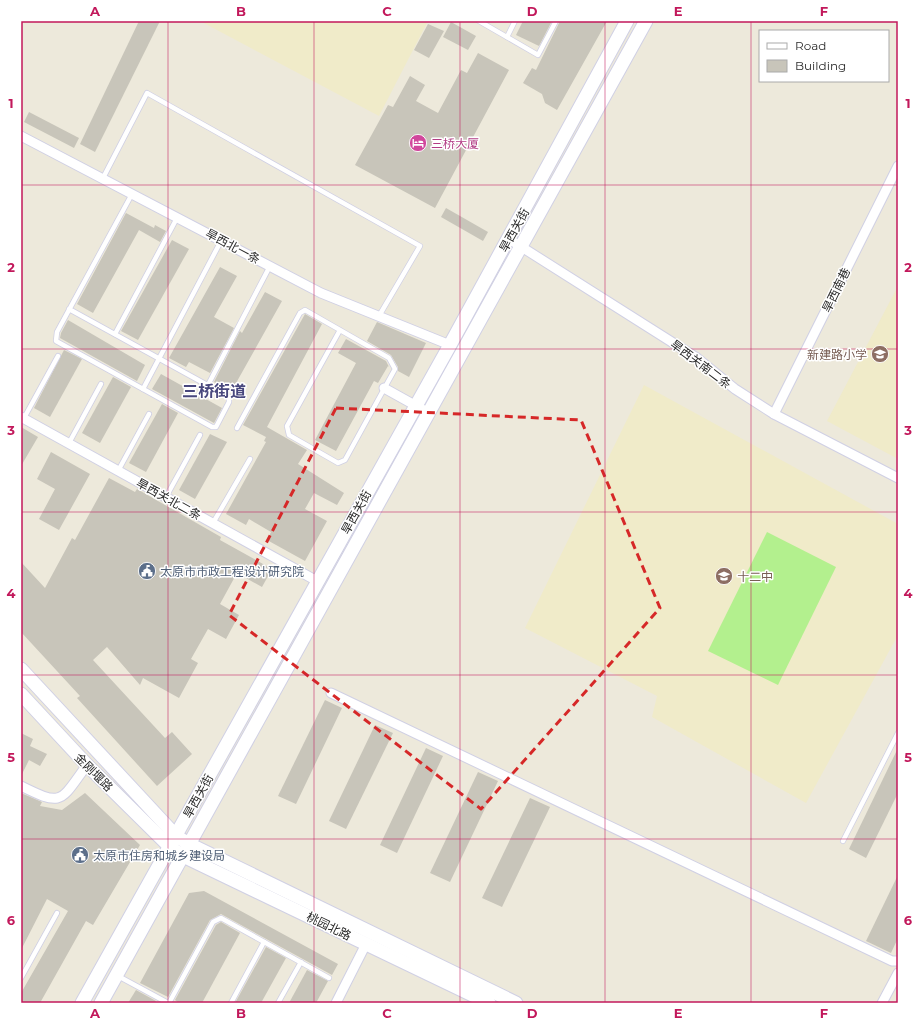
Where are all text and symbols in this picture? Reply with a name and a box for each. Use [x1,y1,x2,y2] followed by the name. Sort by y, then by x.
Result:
[89,3,101,19] text: A
[236,3,246,19] text: B
[382,3,392,19] text: C
[527,3,538,19] text: D
[674,3,683,19] text: E
[820,3,828,19] text: F
[759,30,889,82] legend
[795,38,826,53] text: Road
[795,58,846,73] text: Building
[8,95,14,111] text: 1
[905,95,911,111] text: 1
[408,133,428,153] hotel icon: 三桥大厦
[431,136,479,151] place label: 三桥大厦
[496,205,532,255] street label: 旱西关街
[203,225,263,267] street label: 旱西北一条
[7,259,15,275] text: 2
[904,259,912,275] text: 2
[819,265,853,315] street label: 旱西南巷
[668,336,734,392] street label: 旱西关南二条
[870,344,890,364] school or university icon: 新建路小学
[807,347,867,362] place label: 新建路小学
[182,382,246,401] district label: 三桥街道
[6,422,15,438] text: 3
[903,422,912,438] text: 3
[134,475,204,523] street label: 旱西关北二条
[338,487,374,537] street label: 旱西关街
[137,561,157,581] public building icon: 太原市市政工程设计研究院
[160,564,304,579] place label: 太原市市政工程设计研究院
[714,566,734,586] school or university icon: 十二中
[737,569,773,584] place label: 十二中
[7,585,16,601] text: 4
[904,585,913,601] text: 4
[7,749,15,765] text: 5
[904,749,912,765] text: 5
[72,750,116,794] street label: 金刚堰路
[180,771,216,821] street label: 旱西关街
[70,845,90,865] public building icon: 太原市住房和城乡建设局
[93,848,225,863] place label: 太原市住房和城乡建设局
[304,909,354,943] street label: 桃园北路
[7,912,16,928] text: 6
[904,912,913,928] text: 6
[89,1005,101,1021] text: A
[236,1005,246,1021] text: B
[382,1005,392,1021] text: C
[527,1005,538,1021] text: D
[674,1005,683,1021] text: E
[820,1005,828,1021] text: F

